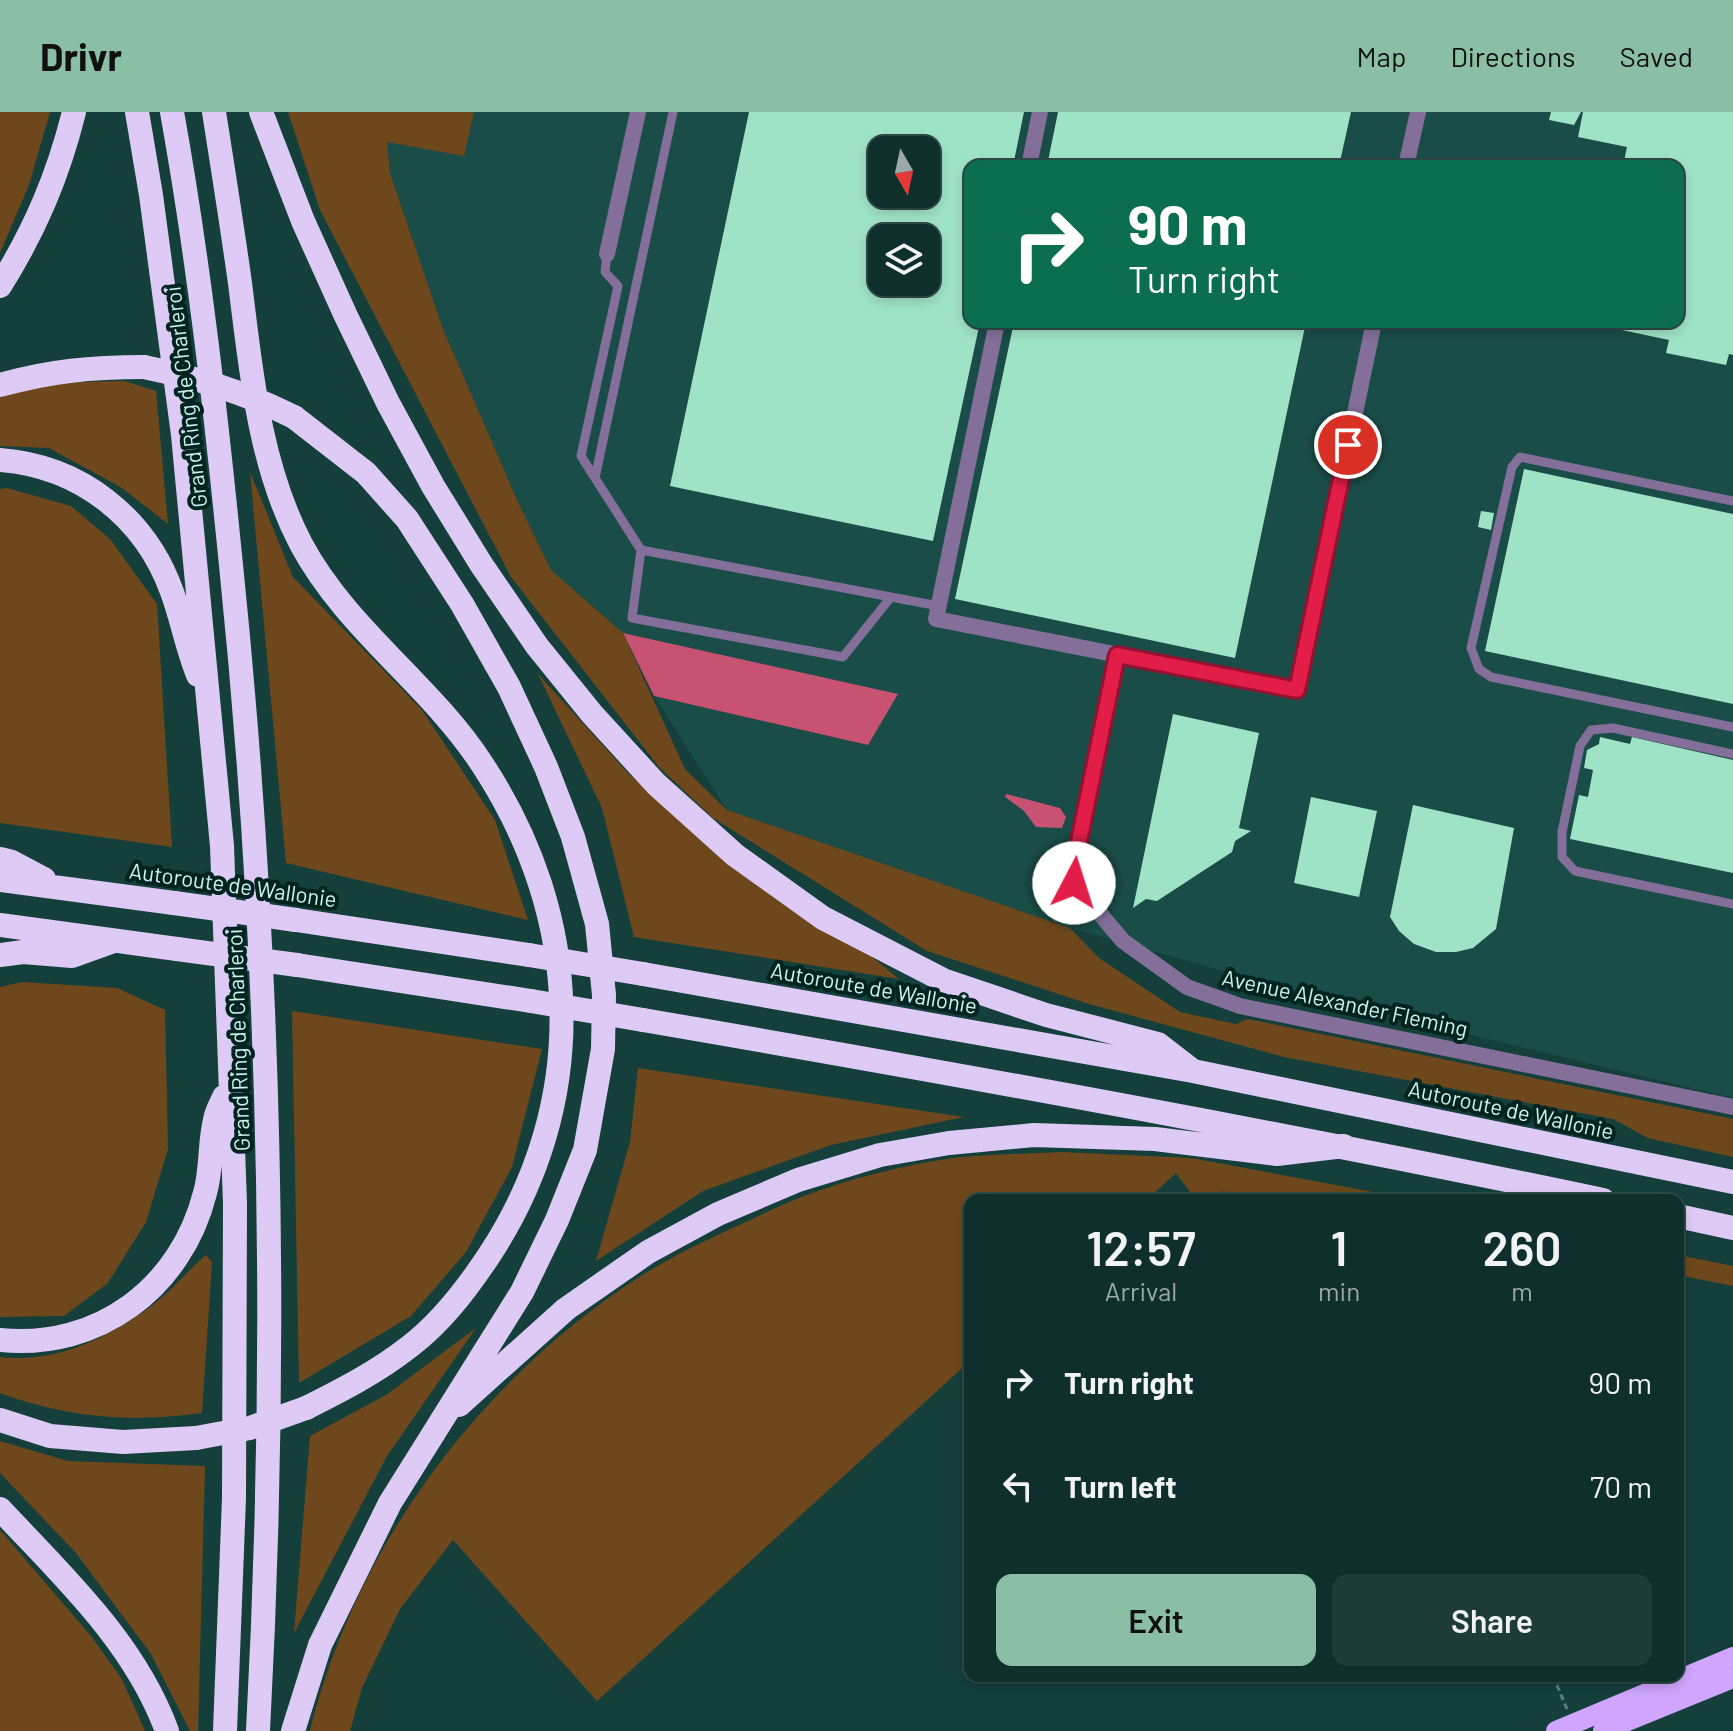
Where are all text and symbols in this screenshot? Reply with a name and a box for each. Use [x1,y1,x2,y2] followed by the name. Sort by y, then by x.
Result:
[40,33,122,79] text: Drivr
[1357,39,1406,73] text: Map
[1450,39,1576,73] text: Directions
[1620,39,1693,73] text: Saved
[868,136,940,208] north arrow
[868,136,940,296] map controls
[1128,189,1248,256] text: 90 m
[996,192,1100,296] icon: right
[868,224,940,296] button: layers
[1128,257,1280,300] text: Turn right
[159,285,211,509] street label: Grand Ring de Charleroi
[1314,411,1382,479] pin
[1326,423,1370,467] icon: arrive
[1032,841,1116,925] position arrow
[128,857,339,911] street label: Autoroute de Wallonie
[220,928,254,1152] street label: Grand Ring de Charleroi
[769,956,979,1018] street label: Autoroute de Wallonie
[1220,963,1470,1041] street label: Avenue Alexander Fleming
[1406,1075,1616,1143] street label: Autoroute de Wallonie
[1086,1218,1196,1276] text: 12:57
[1331,1218,1348,1276] text: 1
[1483,1218,1562,1276] text: 260
[1105,1275,1177,1306] text: Arrival
[1318,1275,1360,1306] text: min
[1511,1275,1533,1306] text: m
[996,1360,1040,1404] icon: right
[1064,1364,1194,1400] text: Turn right
[1589,1364,1652,1400] text: 90 m
[996,1464,1040,1508] icon: left
[1064,1468,1177,1504] text: Turn left
[1590,1468,1652,1504] text: 70 m
[996,1574,1316,1666] button: Exit
[1332,1574,1652,1666] button: Share

